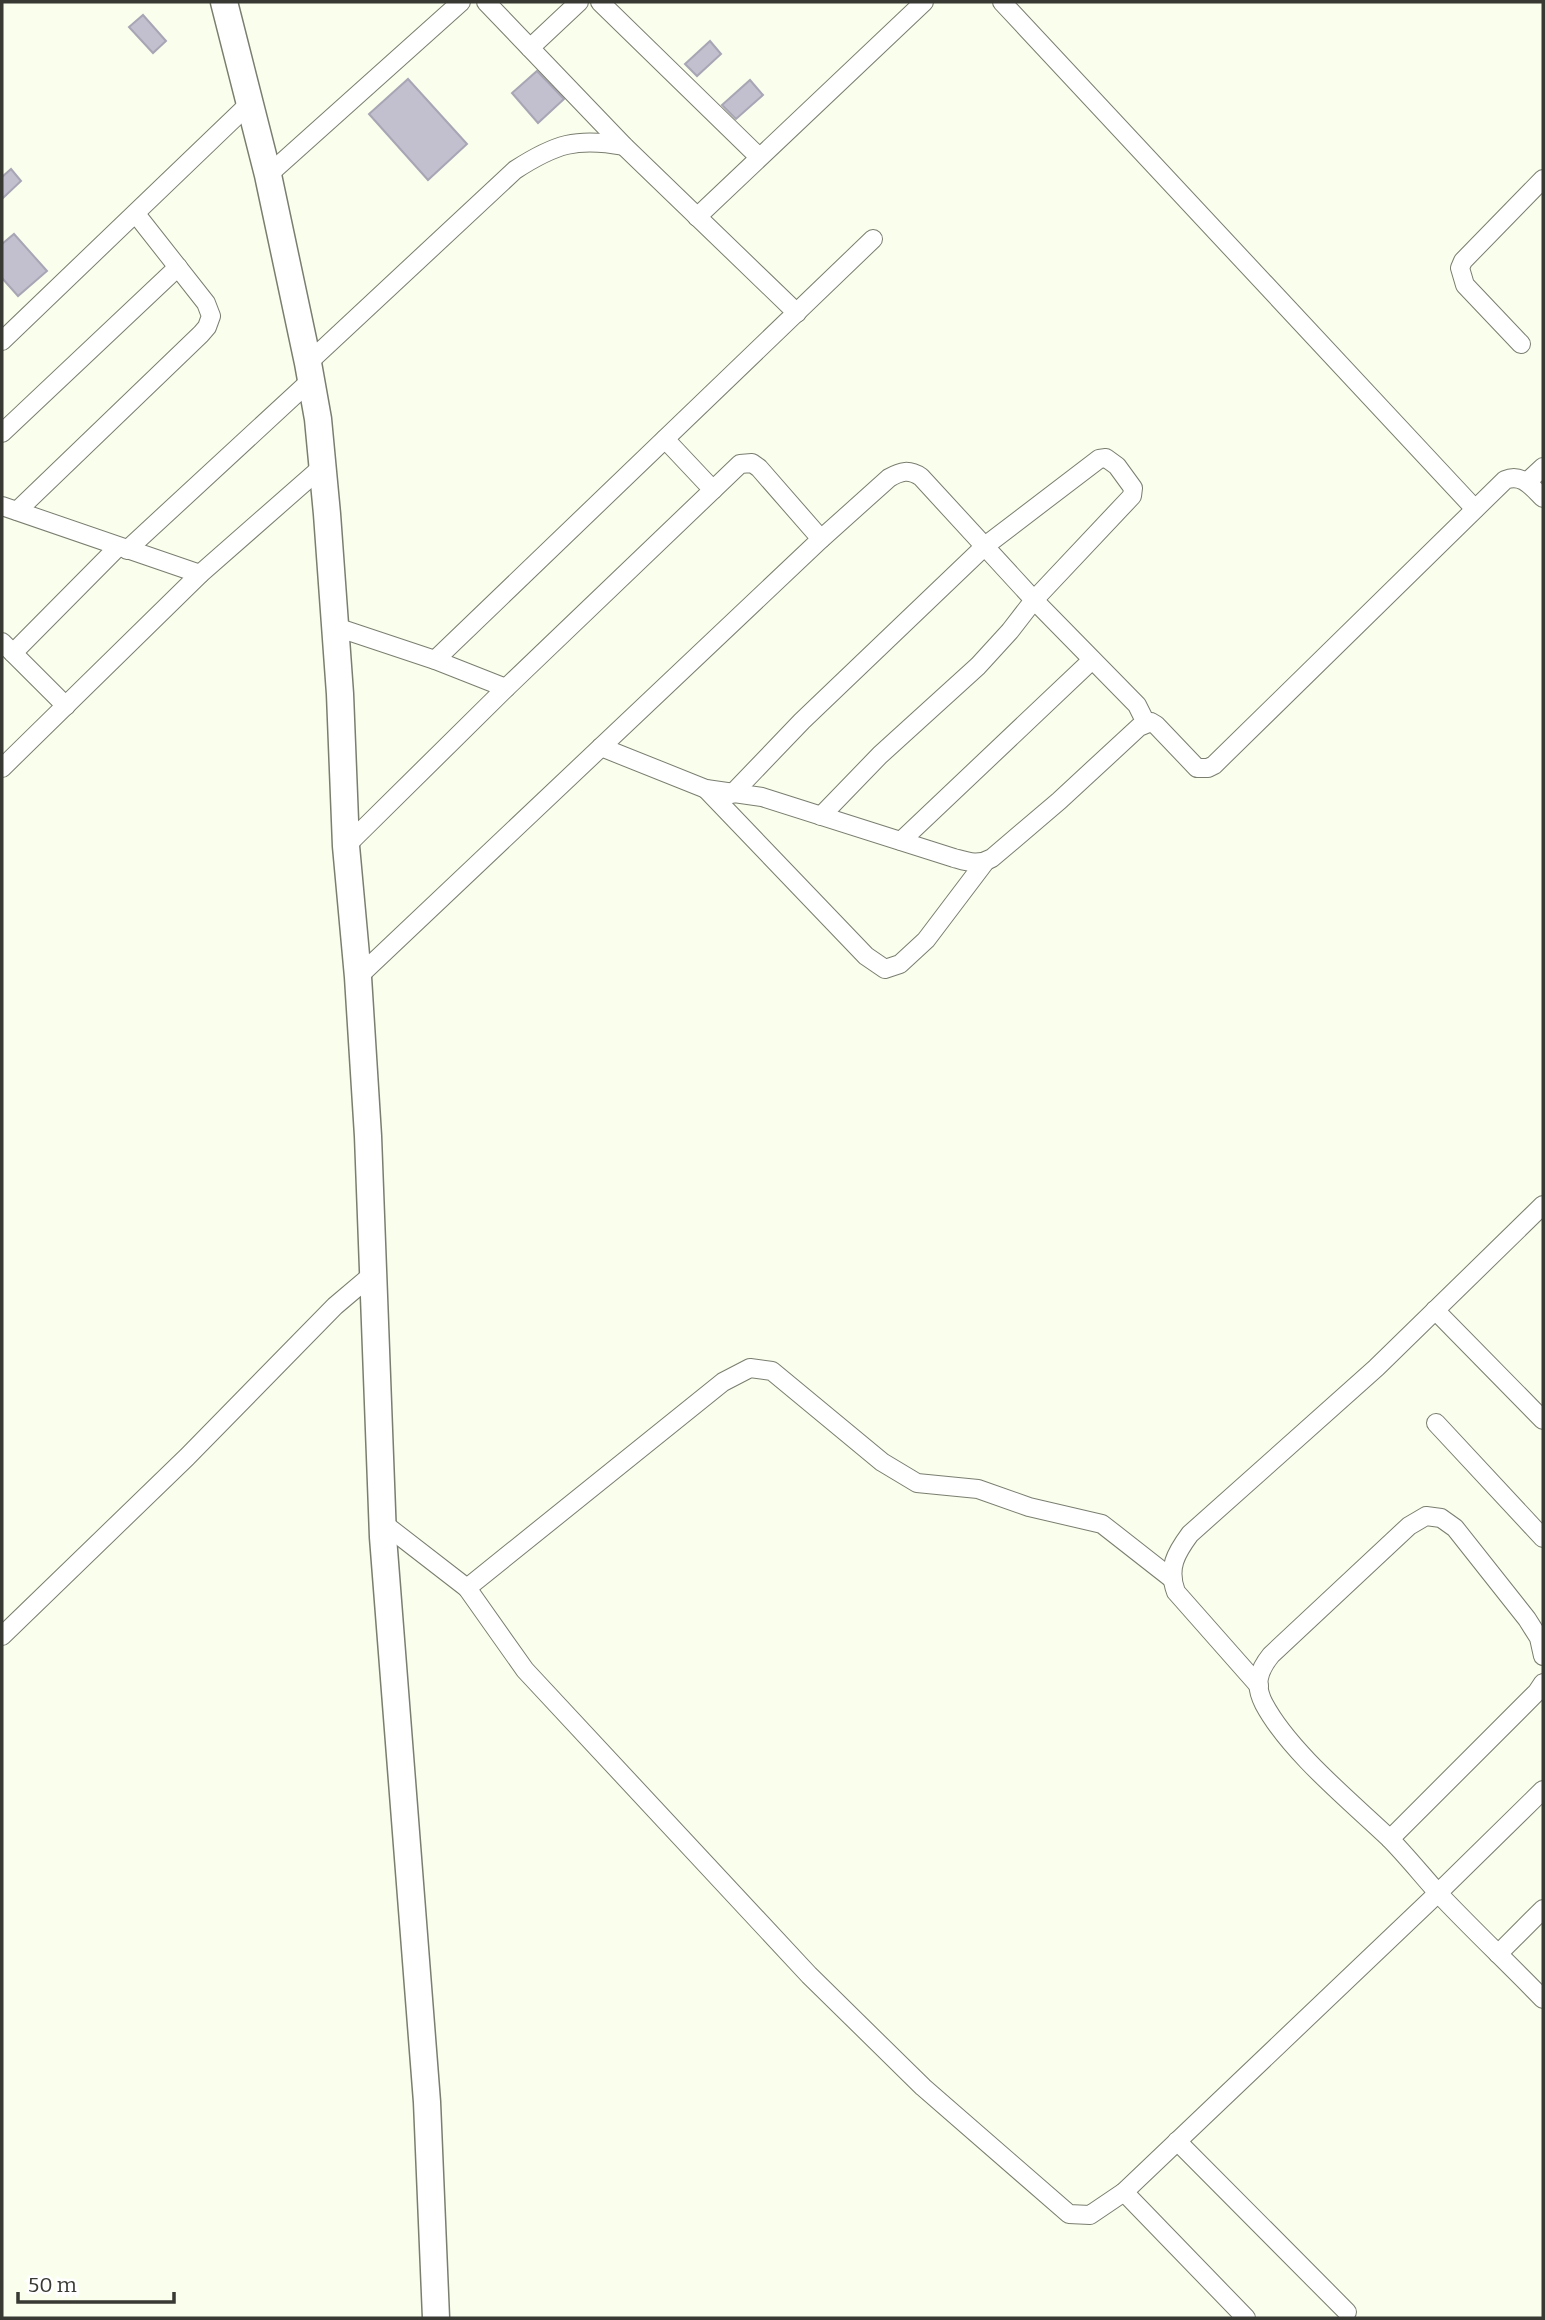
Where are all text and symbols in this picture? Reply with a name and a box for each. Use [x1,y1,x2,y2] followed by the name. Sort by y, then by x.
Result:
[18,2260,173,2304] scale bar
[28,2272,77,2298] text: 50 m

